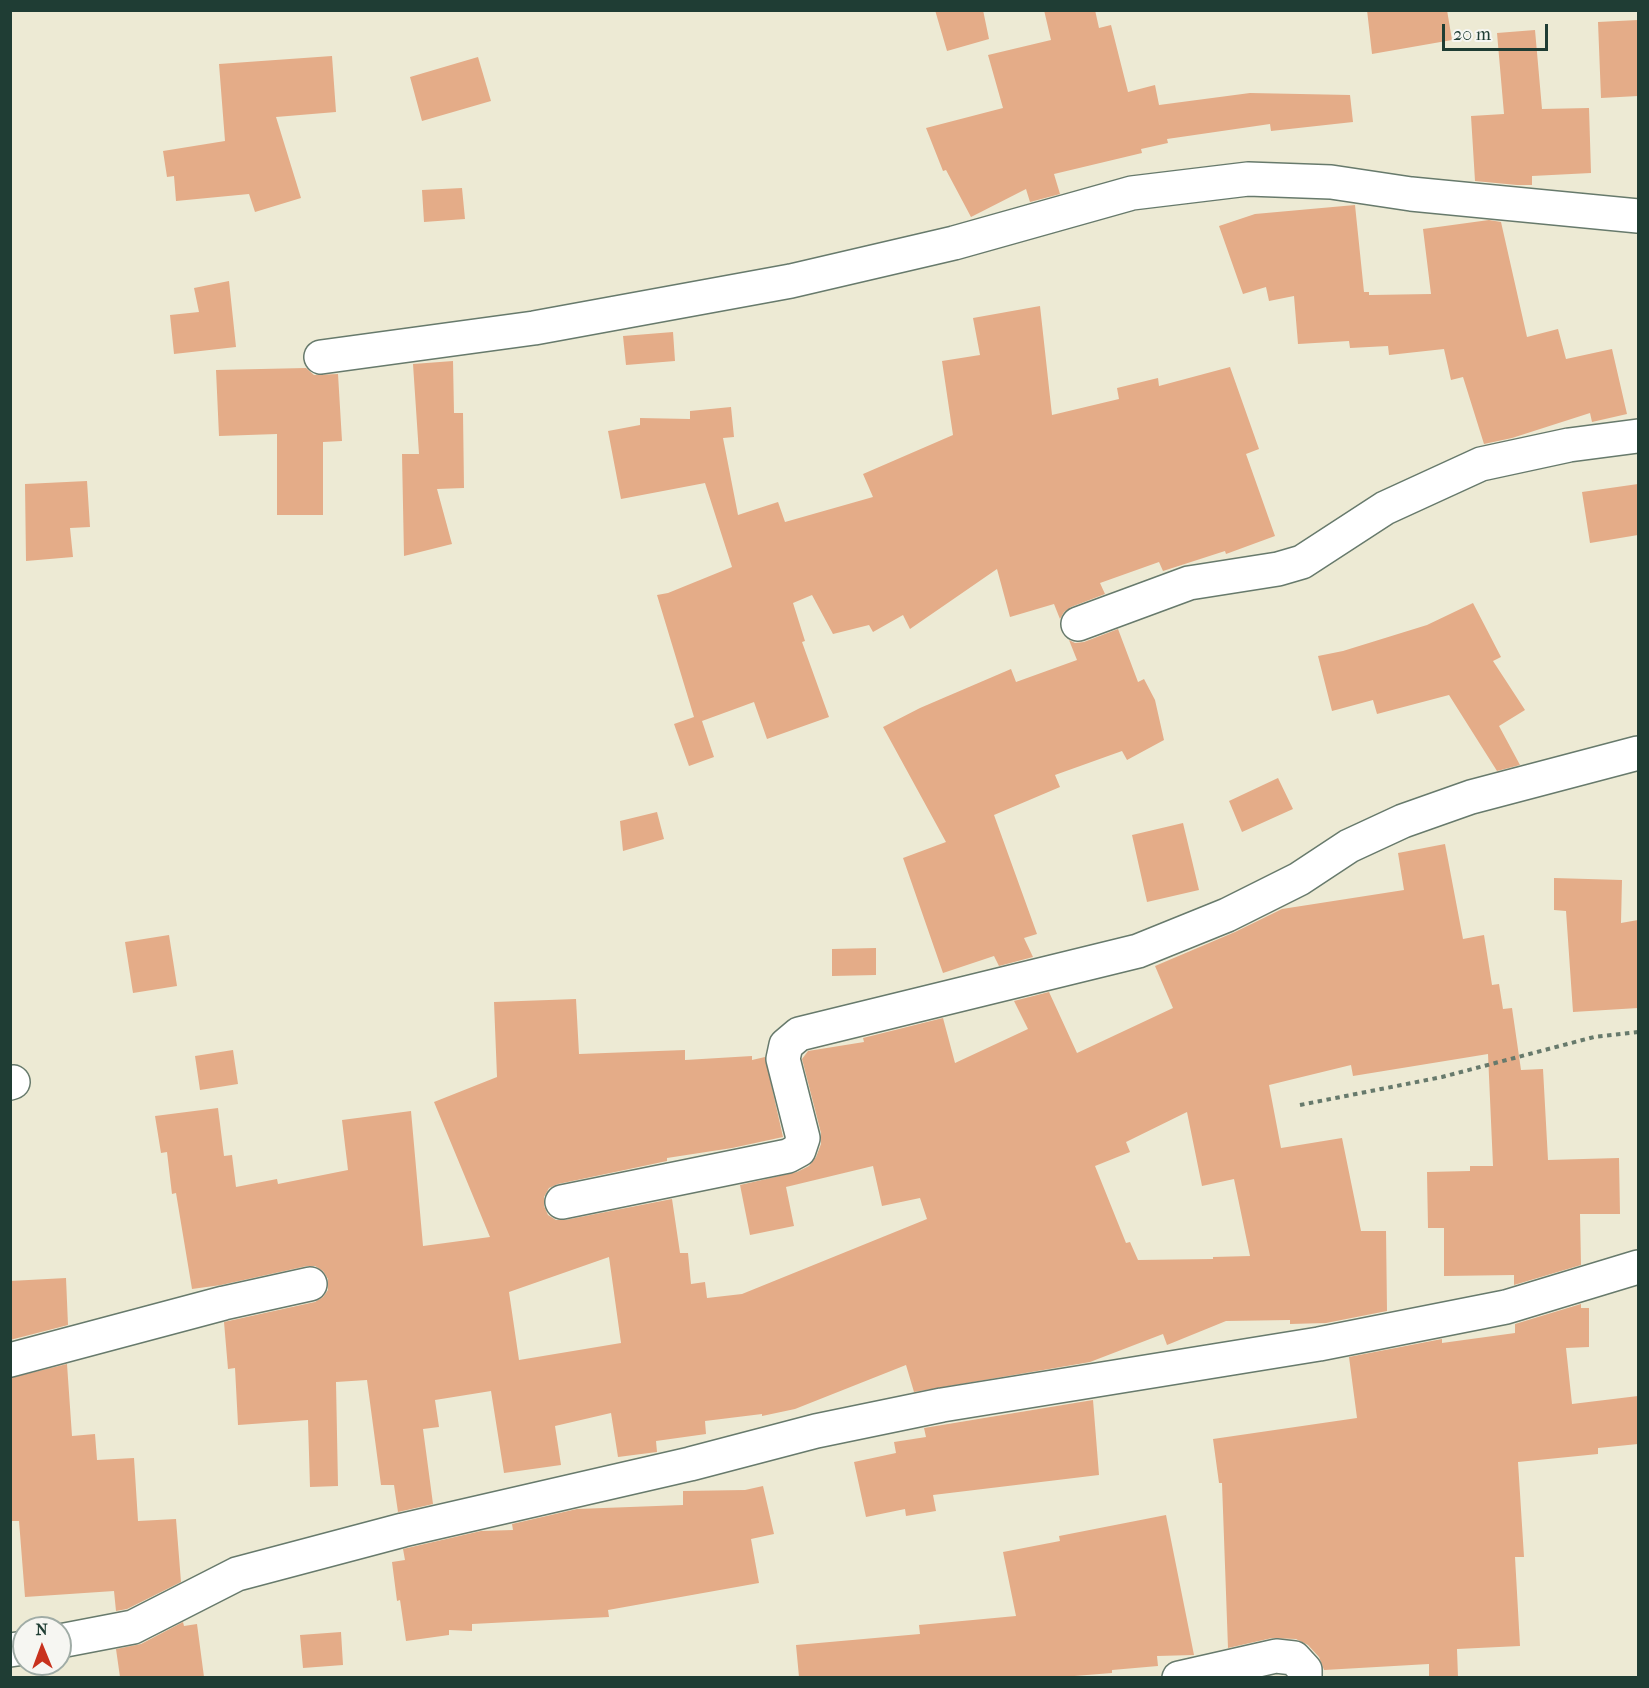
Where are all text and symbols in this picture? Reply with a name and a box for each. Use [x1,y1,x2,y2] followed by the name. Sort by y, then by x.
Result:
[1445,12,1552,50] scale bar
[1453,24,1491,45] text: 20 m
[12,1616,72,1676] north arrow
[35,1620,48,1639] text: N

